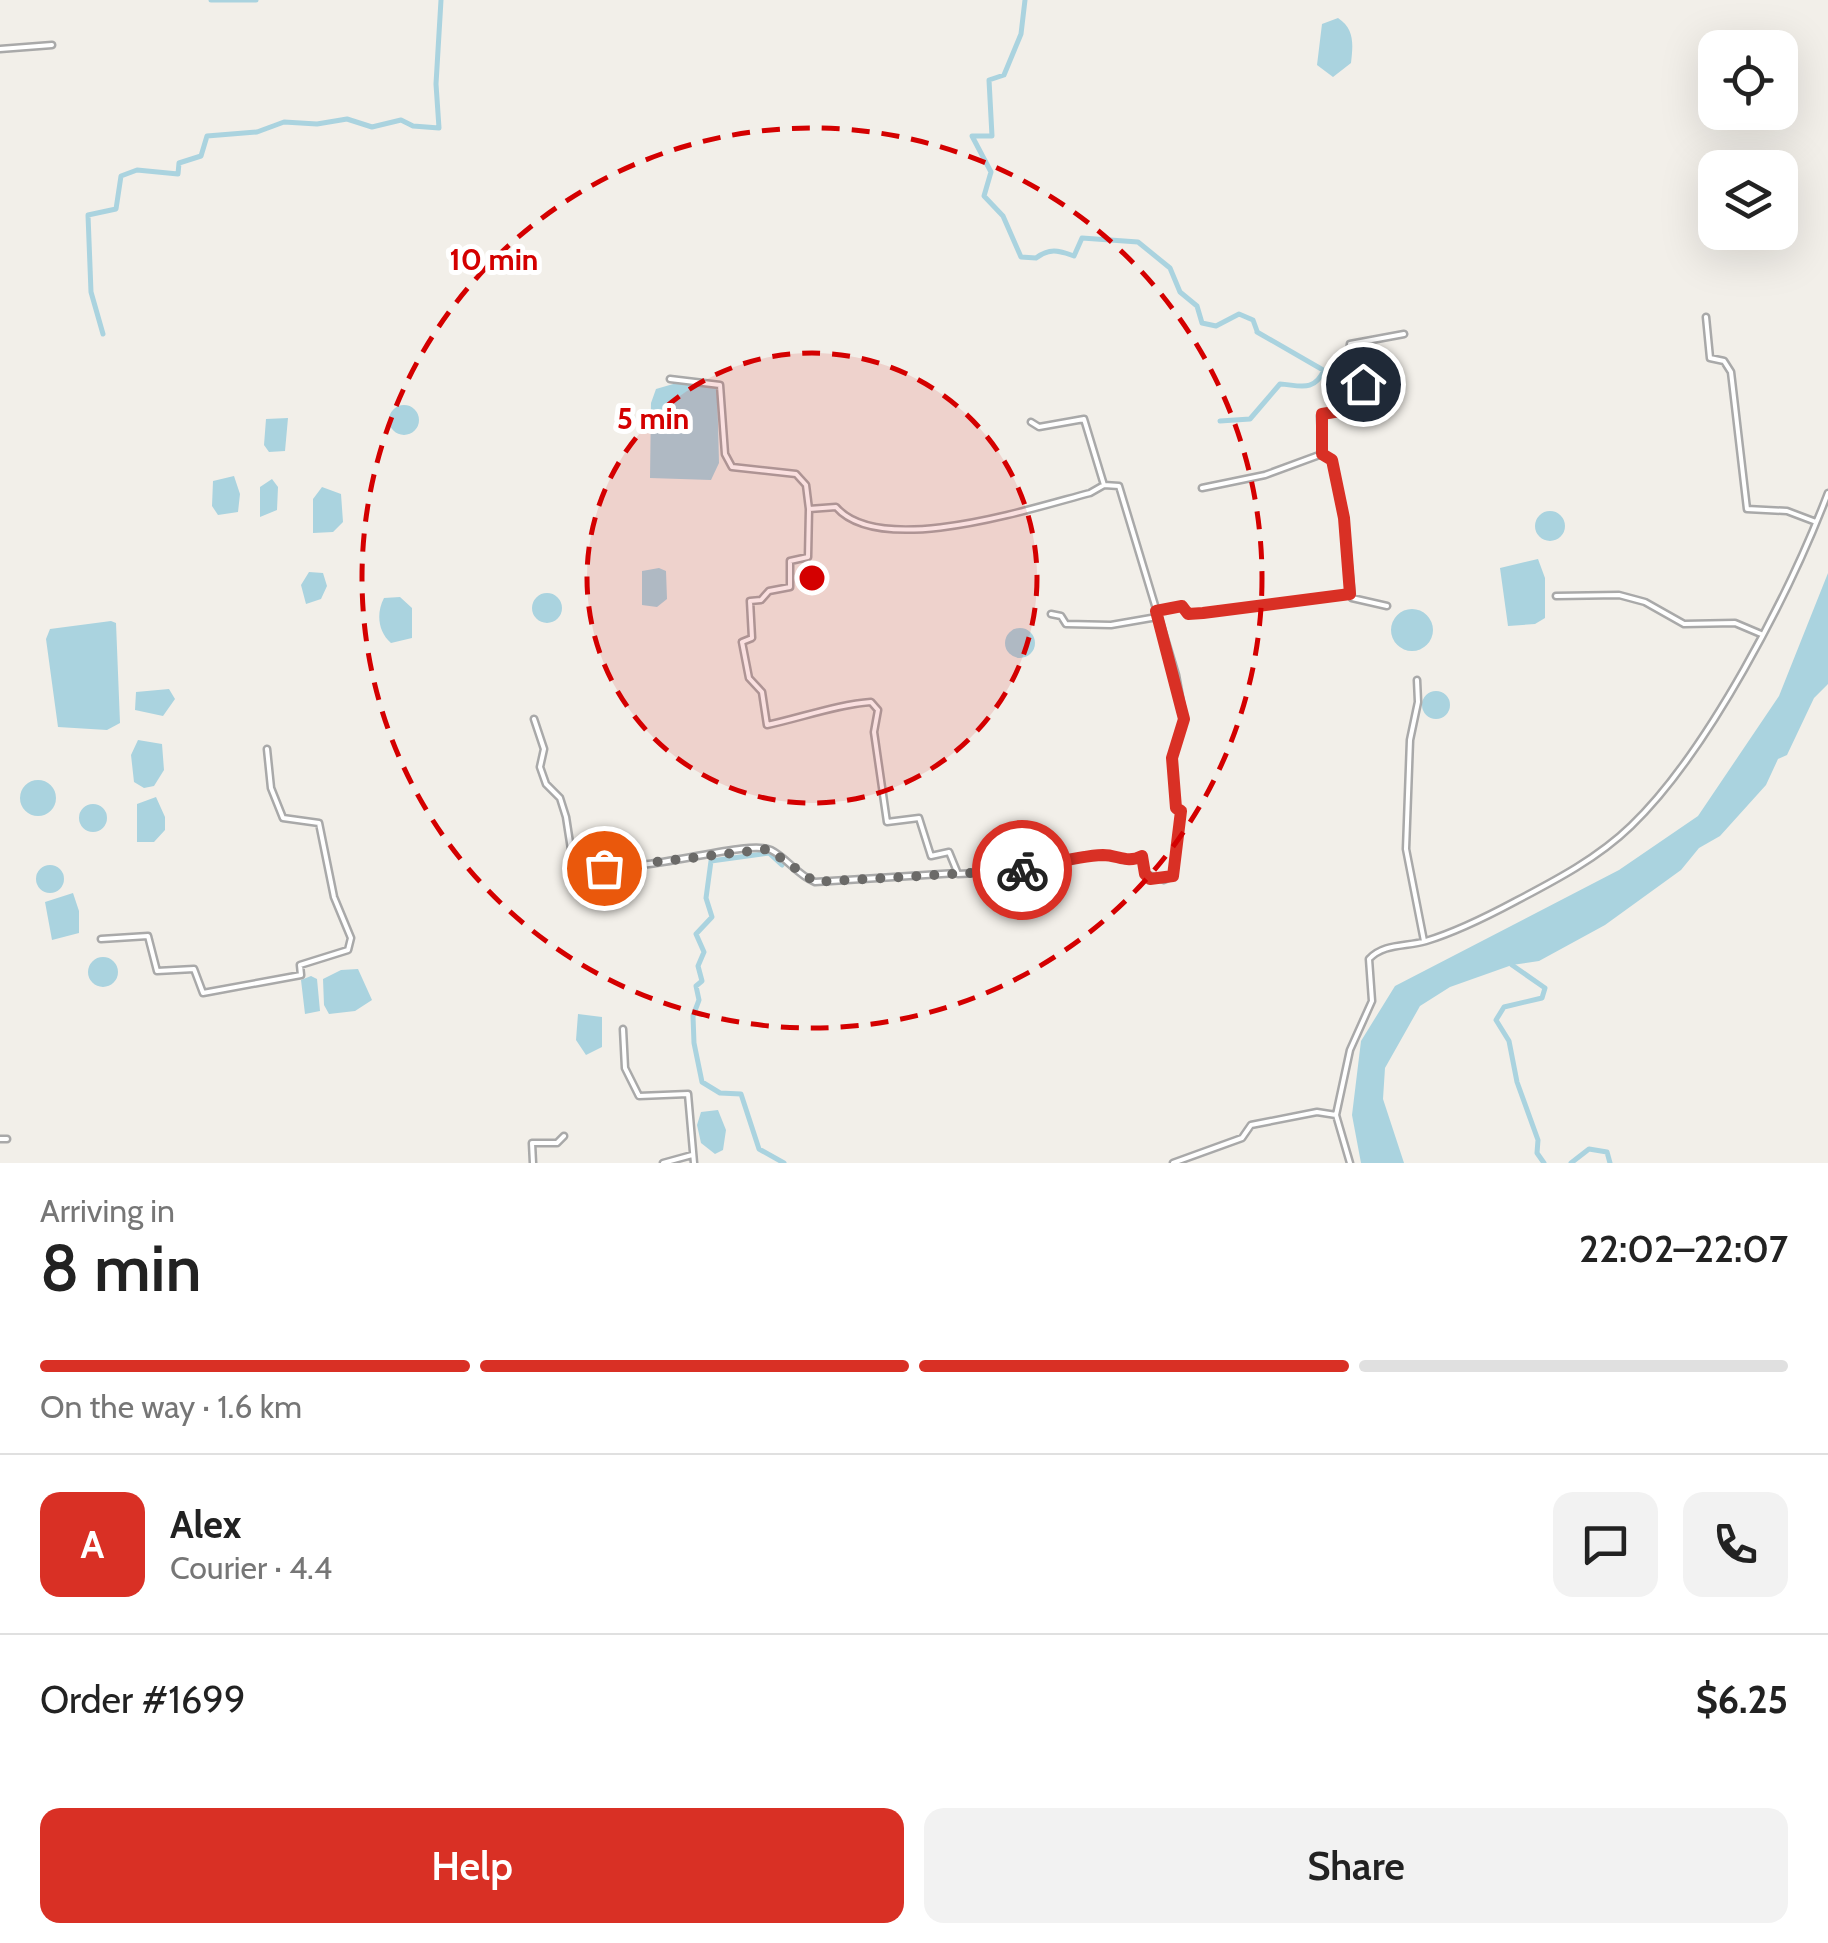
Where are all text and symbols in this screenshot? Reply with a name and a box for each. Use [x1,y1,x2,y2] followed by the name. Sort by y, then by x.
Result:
[1698,30,1798,250] map controls
[1698,30,1798,130] button: locate
[1698,150,1798,250] button: layers
[450,241,538,278] text: 10 min
[1321,342,1406,427] pin
[1336,357,1391,412] icon: home
[617,400,689,437] text: 5 min
[794,560,830,596] centre of rings
[972,820,1072,920] courier
[562,826,647,911] pin
[577,841,632,896] icon: bag
[995,843,1050,898] icon: bike
[40,1191,175,1230] text: Arriving in
[1579,1225,1788,1272] text: 22:02–22:07
[40,1228,202,1307] text: 8 min
[40,1387,302,1426] text: On the way · 1.6 km
[1553,1492,1658,1597] button: chat
[1683,1492,1788,1597] button: phone
[170,1501,241,1548] text: Alex
[81,1521,104,1568] text: A
[170,1548,332,1587] text: Courier · 4.4
[40,1676,246,1723] text: Order #1699
[1696,1676,1788,1723] text: $6.25
[40,1808,904,1923] button: Help
[924,1808,1788,1923] button: Share

